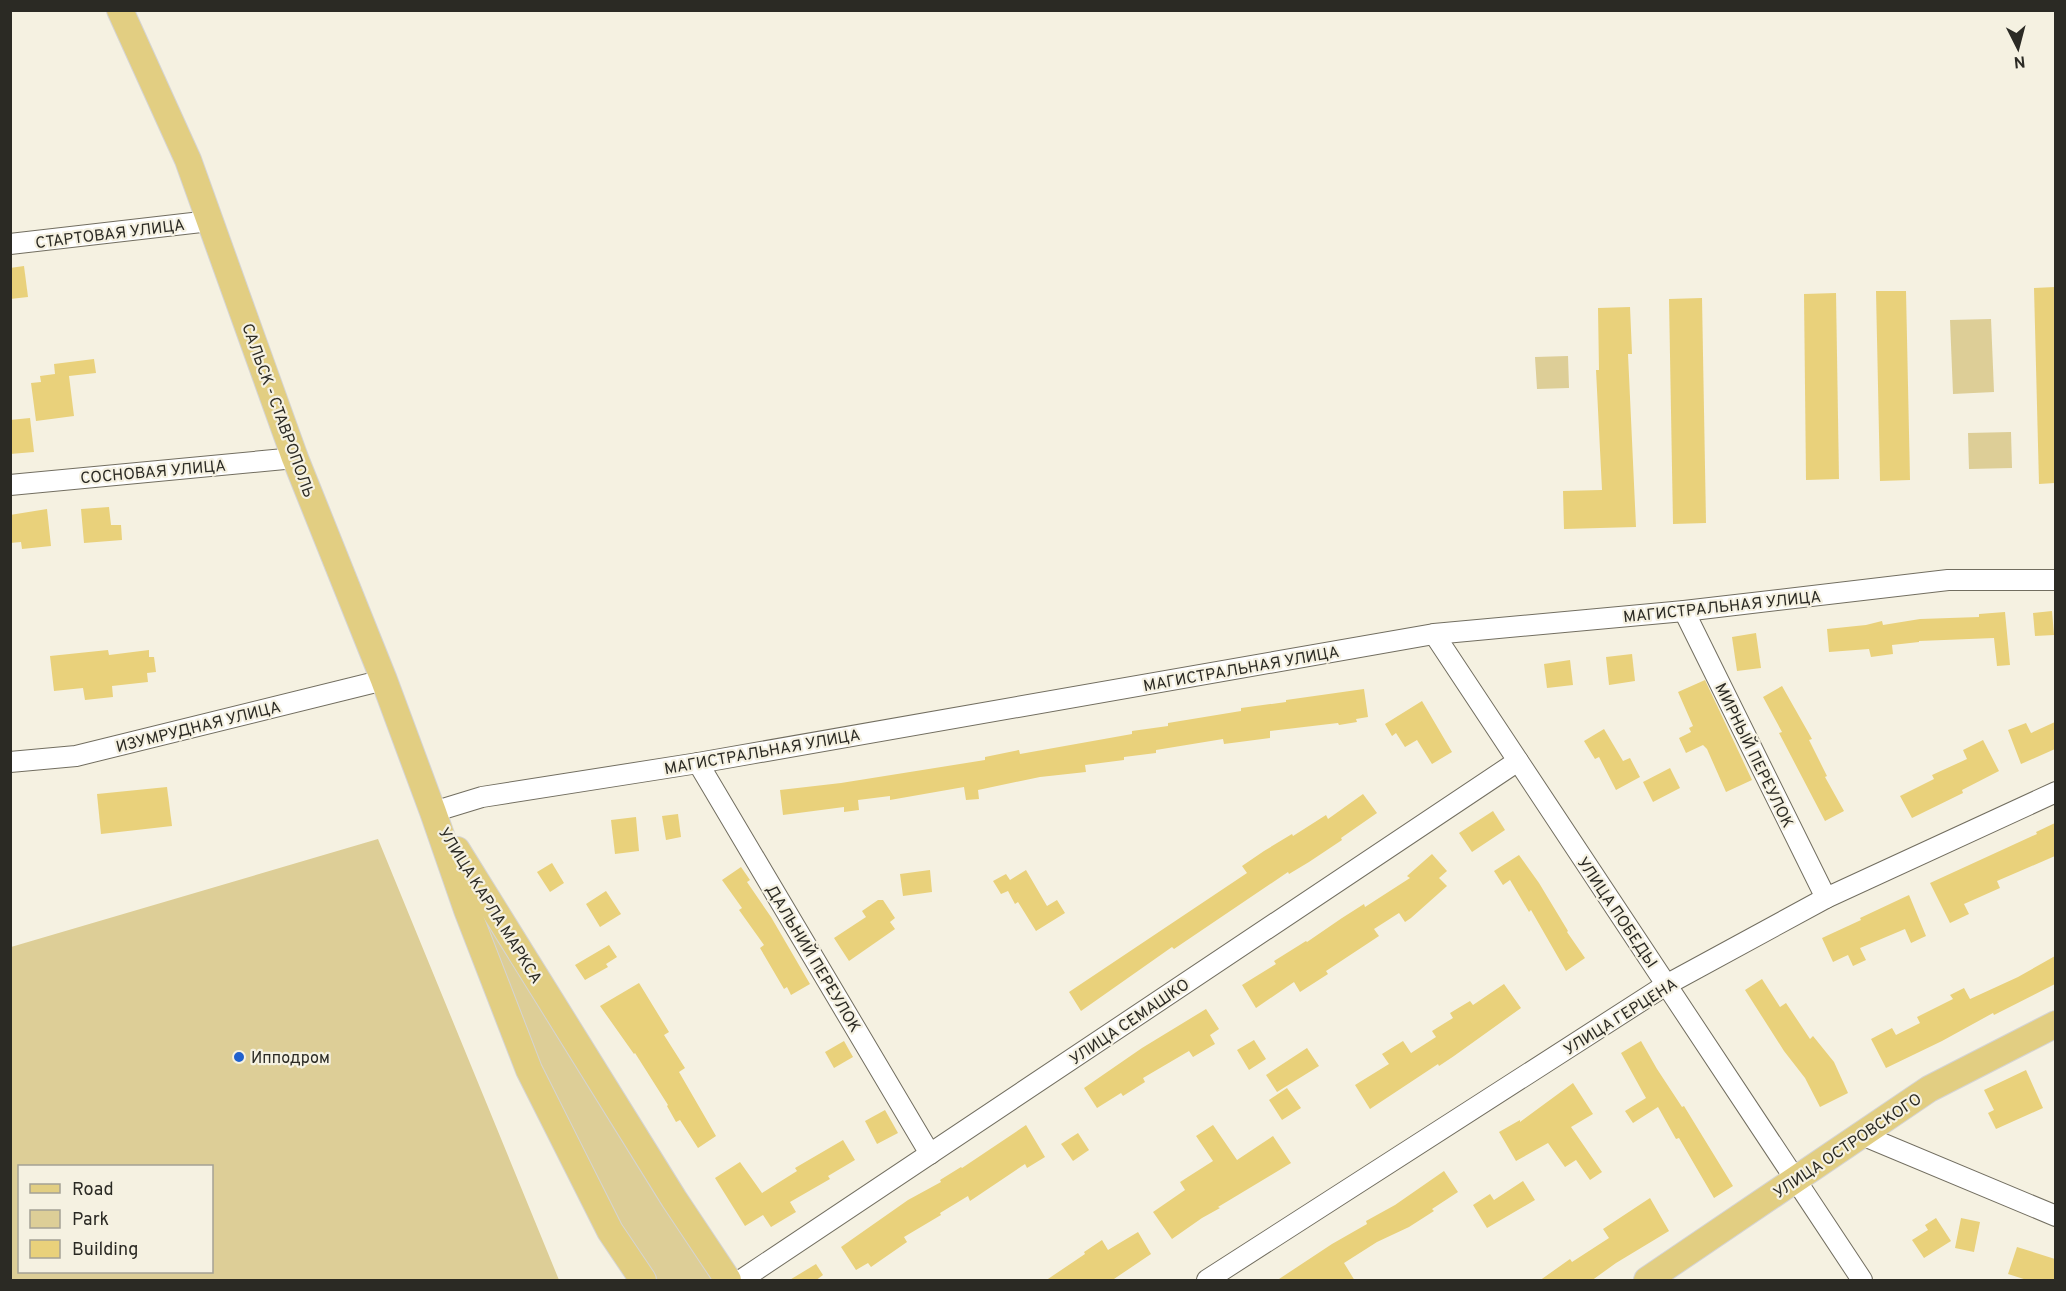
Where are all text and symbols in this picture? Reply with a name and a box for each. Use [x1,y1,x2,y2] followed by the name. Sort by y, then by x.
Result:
[1988,18,2048,78] north arrow
[2013,50,2026,71] text: N
[34,216,186,254] street label: СТАРТОВАЯ УЛИЦА
[236,321,318,500] street label: САЛЬСК - СТАВРОПОЛЬ
[80,457,227,489] street label: СОСНОВАЯ УЛИЦА
[1622,588,1822,628] street label: МАГИСТРАЛЬНАЯ УЛИЦА
[1142,643,1341,697] street label: МАГИСТРАЛЬНАЯ УЛИЦА
[1709,679,1799,832] street label: МИРНЫЙ ПЕРЕУЛОК
[114,698,283,758] street label: ИЗУМРУДНАЯ УЛИЦА
[663,726,862,780] street label: МАГИСТРАЛЬНАЯ УЛИЦА
[433,824,546,988] street label: УЛИЦА КАРЛА МАРКСА
[1572,854,1661,972] street label: УЛИЦА ПОБЕДЫ
[760,881,866,1036] street label: ДАЛЬНИЙ ПЕРЕУЛОК
[1066,975,1194,1070] street label: УЛИЦА СЕМАШКО
[1561,975,1682,1061] street label: УЛИЦА ГЕРЦЕНА
[251,1049,330,1069] place label: Ипподром
[232,1050,246,1064] marker: Ипподром
[1770,1090,1926,1204] street label: УЛИЦА ОСТРОВСКОГО
[18,1165,213,1273] legend
[72,1179,114,1202] text: Road
[72,1209,109,1232] text: Park
[72,1239,138,1262] text: Building

